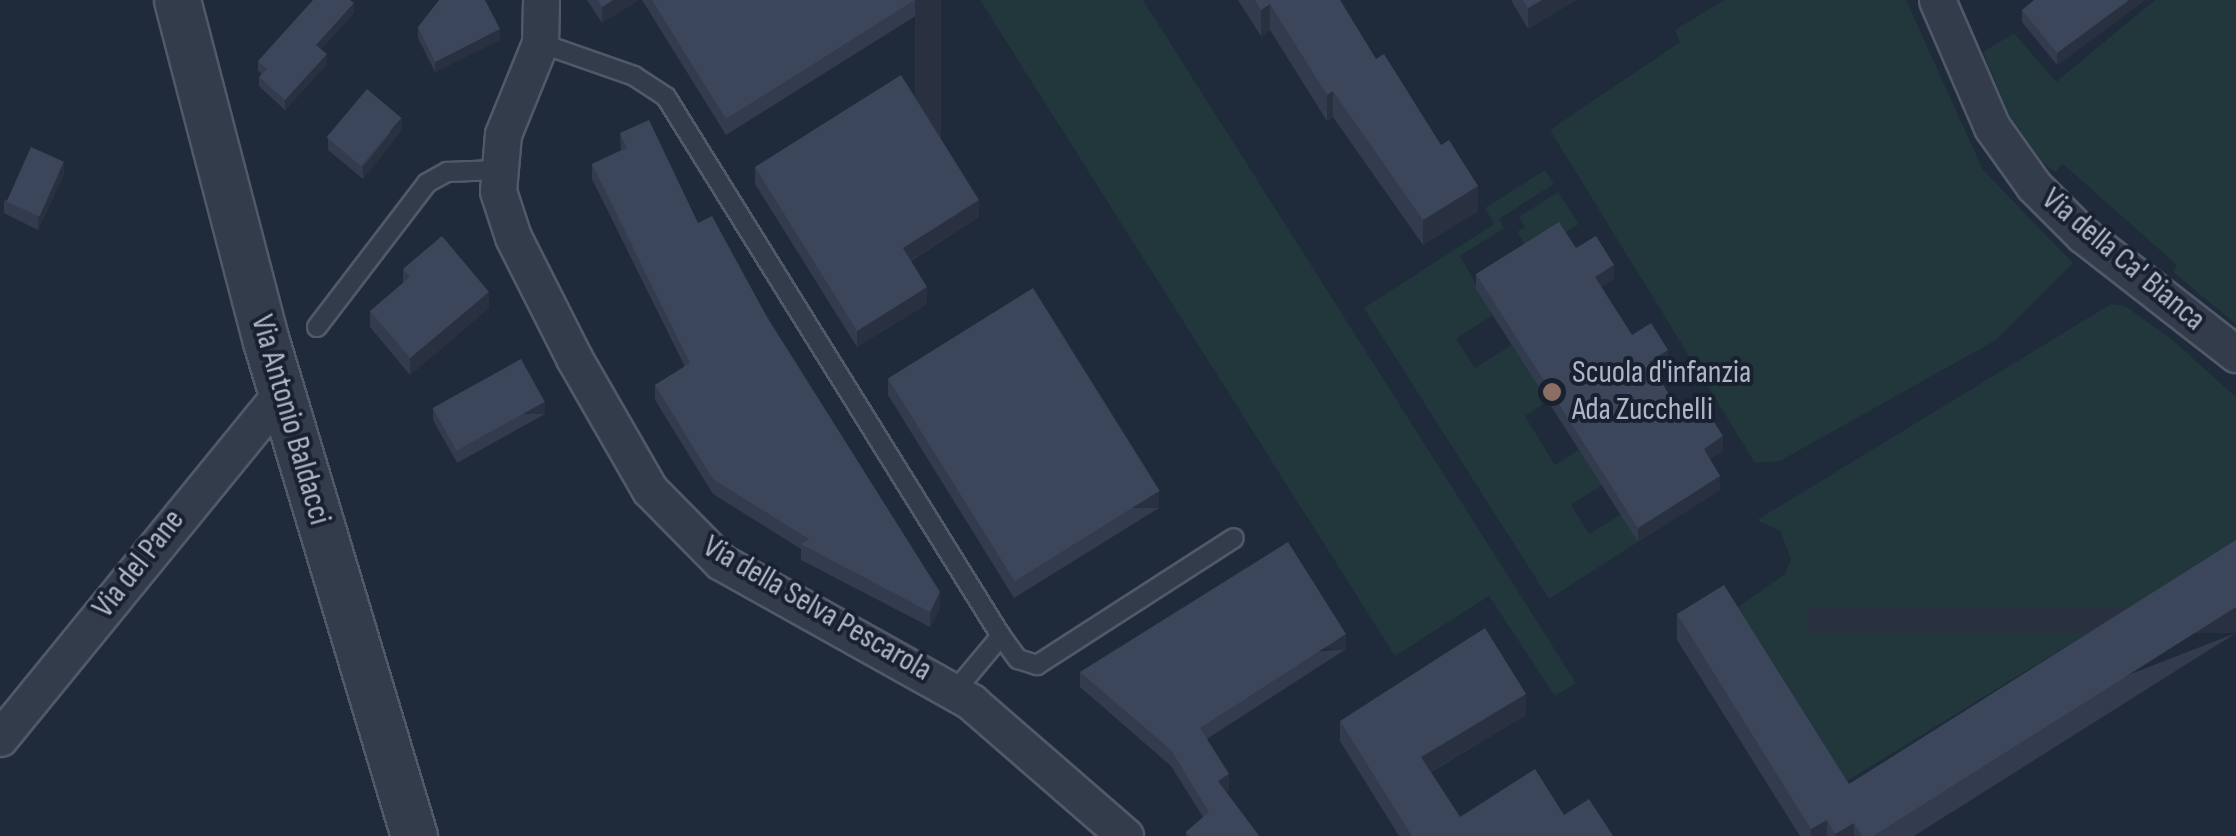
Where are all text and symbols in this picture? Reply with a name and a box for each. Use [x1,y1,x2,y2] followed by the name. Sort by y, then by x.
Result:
[2033,180,2213,340] street label: Via della Ca' Bianca
[242,311,338,529] street label: Via Antonio Baldacci
[1572,355,1751,430] place label: Scuola d'infanzia Ada Zucchelli
[1541,381,1563,403] marker: Scuola d'infanzia Ada Zucchelli
[85,502,193,626] street label: Via del Pane
[696,528,938,690] street label: Via della Selva Pescarola

